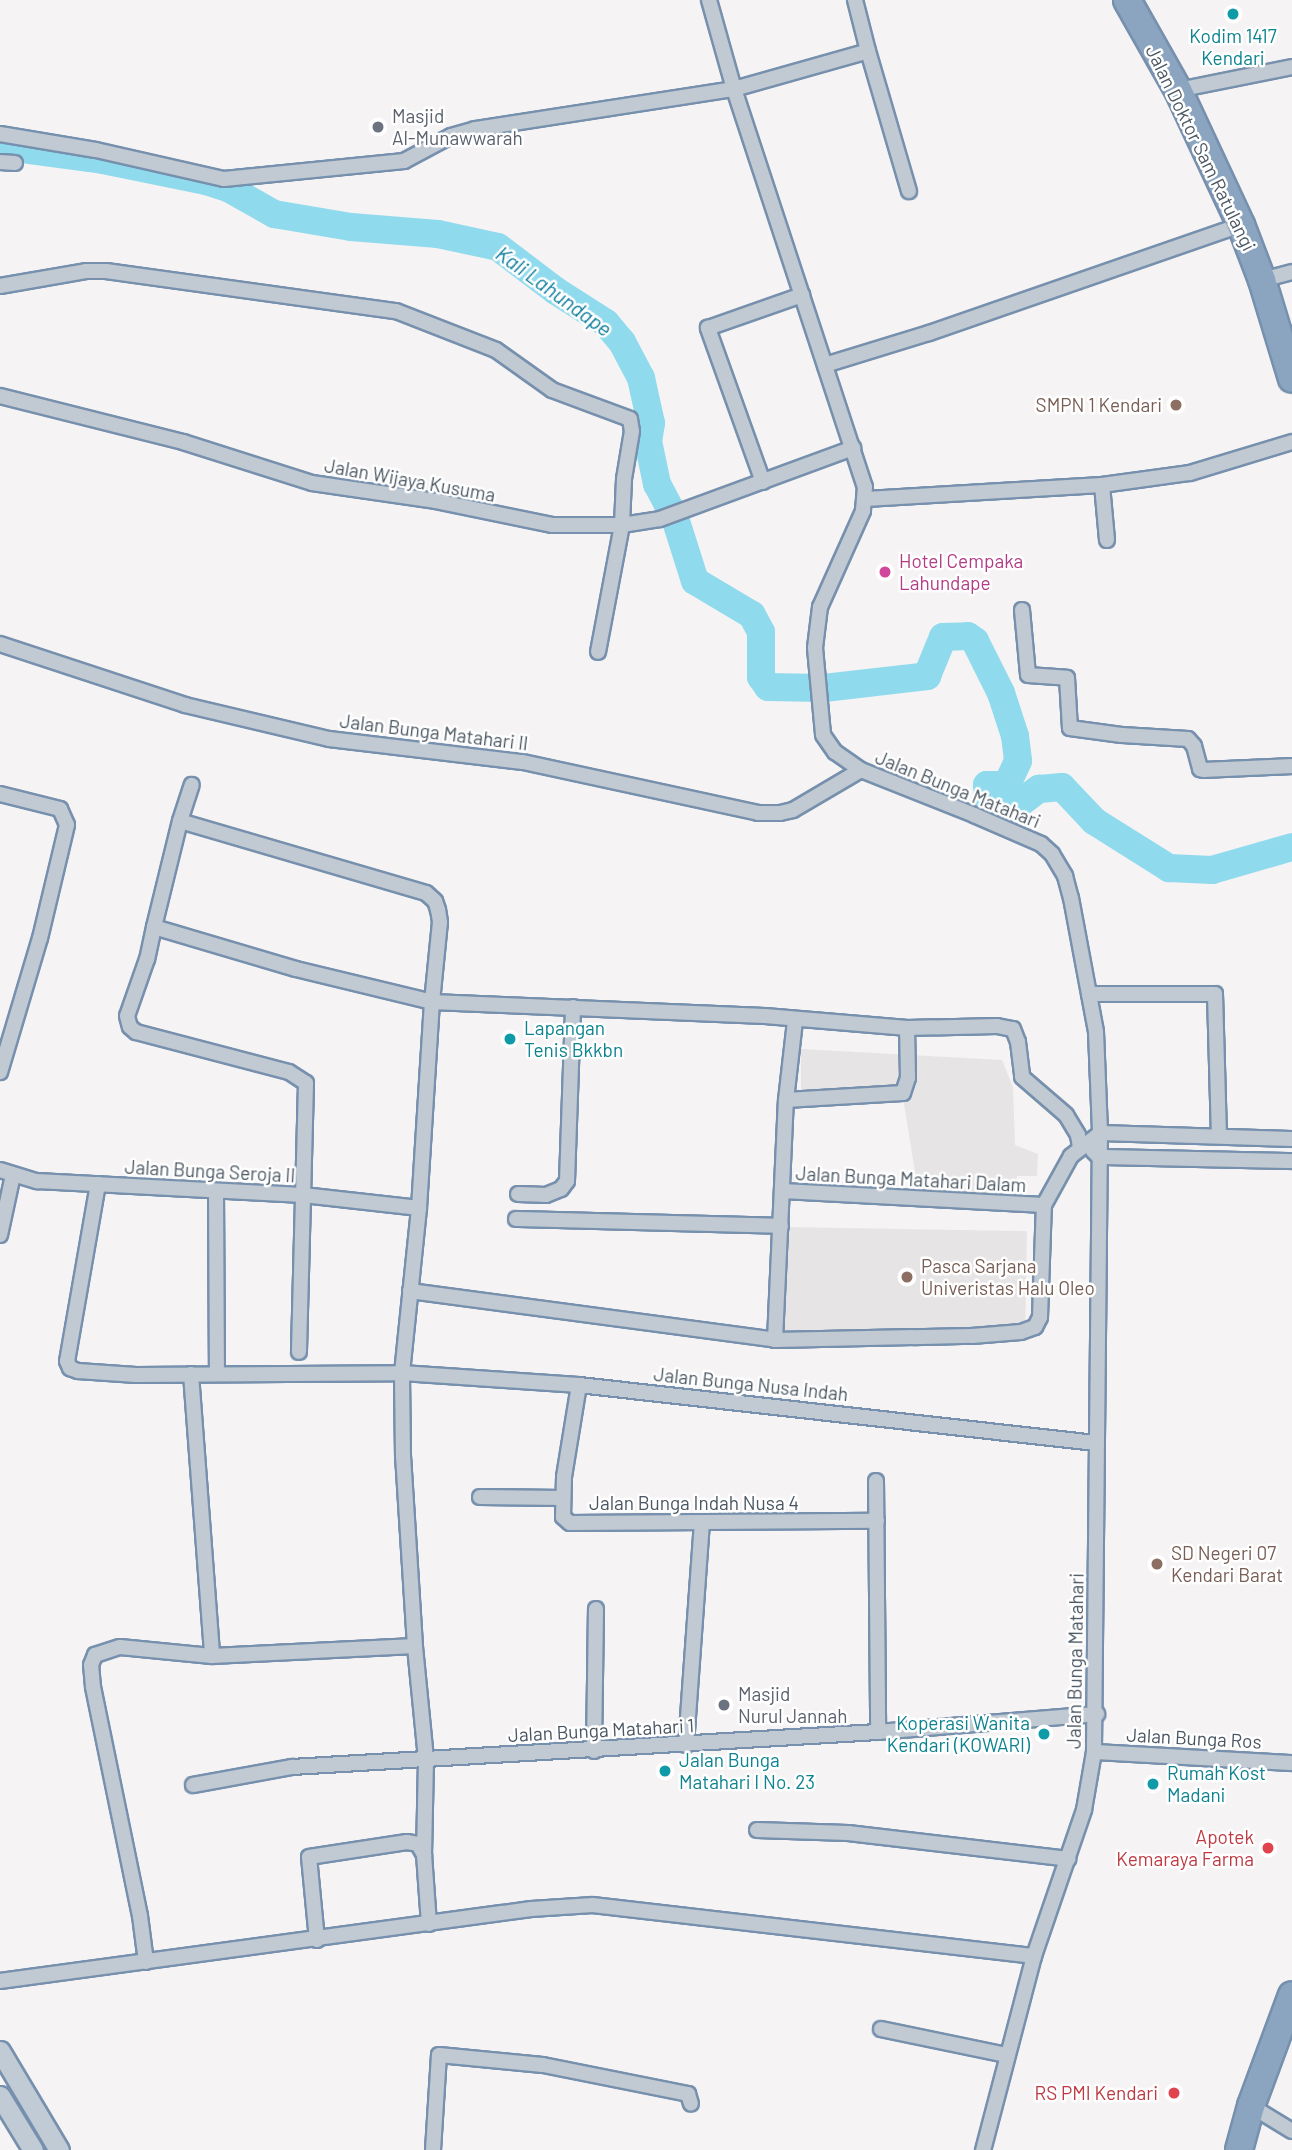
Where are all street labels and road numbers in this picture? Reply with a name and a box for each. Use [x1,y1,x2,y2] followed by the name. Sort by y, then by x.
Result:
[1141,41,1261,255] street label: Jalan Doktor Sam Ratulangi
[323,454,497,506] street label: Jalan Wijaya Kusuma
[338,709,530,755] street label: Jalan Bunga Matahari II
[872,745,1044,833] street label: Jalan Bunga Matahari
[124,1155,296,1187] street label: Jalan Bunga Seroja II
[795,1162,1027,1196] street label: Jalan Bunga Matahari Dalam
[653,1362,849,1406] street label: Jalan Bunga Nusa Indah
[589,1492,799,1514] street label: Jalan Bunga Indah Nusa 4
[1062,1573,1088,1749] street label: Jalan Bunga Matahari
[507,1714,695,1746] street label: Jalan Bunga Matahari 1
[1126,1723,1262,1753] street label: Jalan Bunga Ros

